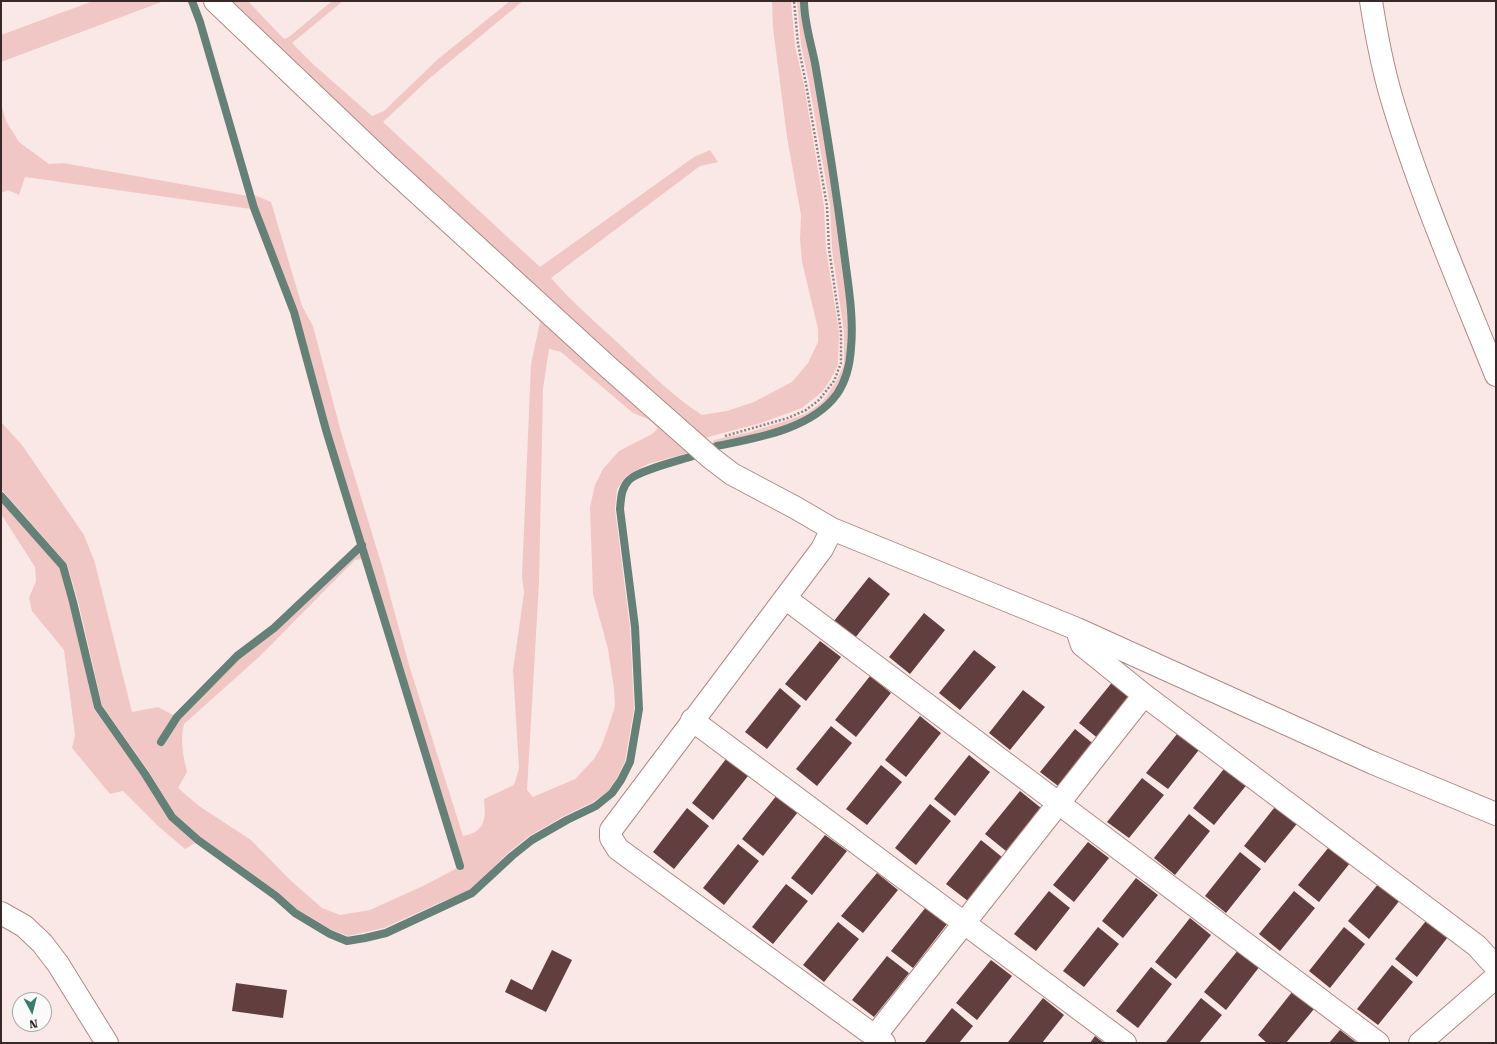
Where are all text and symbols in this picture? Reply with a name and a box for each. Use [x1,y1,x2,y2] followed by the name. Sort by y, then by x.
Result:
[12,992,52,1032] north arrow
[28,1016,38,1030] text: N

